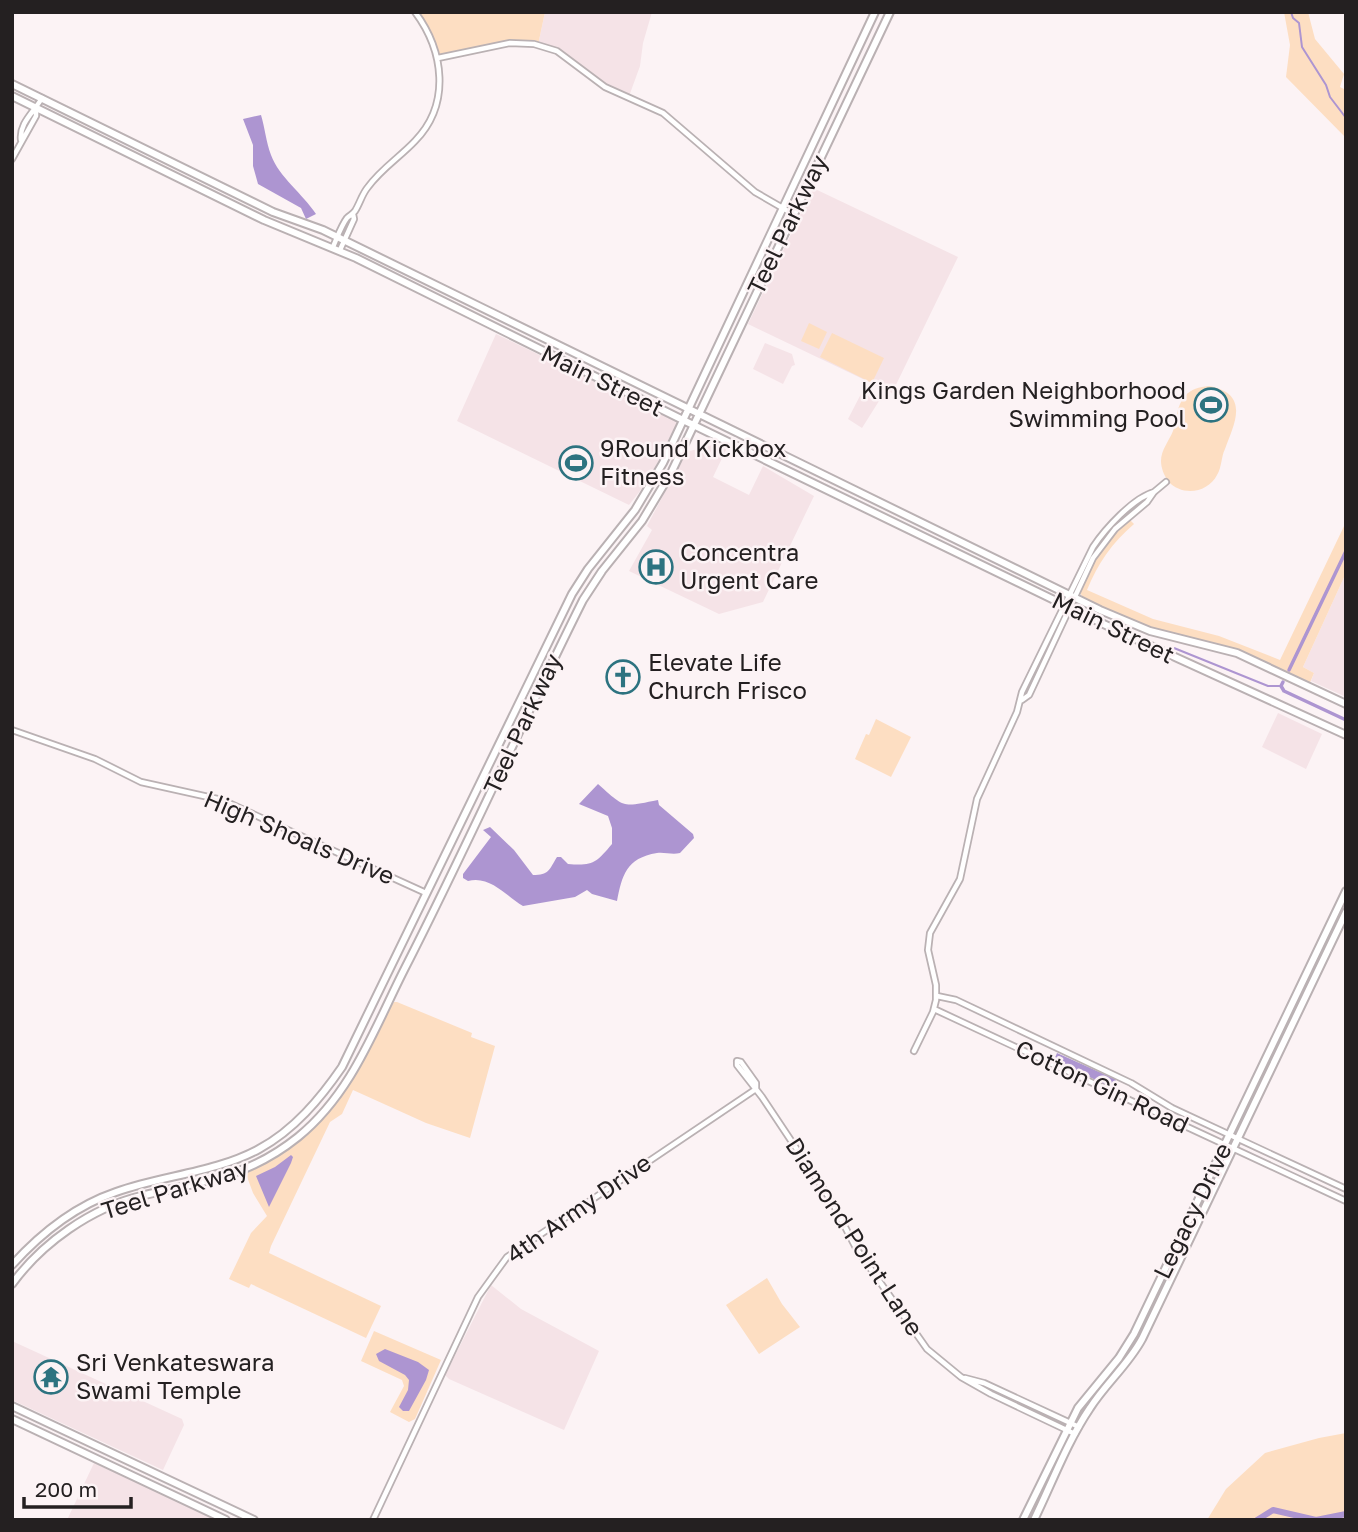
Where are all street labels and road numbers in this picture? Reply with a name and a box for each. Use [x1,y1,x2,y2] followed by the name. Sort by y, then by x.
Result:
[740,150,833,299] street label: Teel Parkway
[537,338,669,422] street label: Main Street
[1048,585,1180,669] street label: Main Street
[476,648,567,798] street label: Teel Parkway
[200,783,399,890] street label: High Shoals Drive
[1011,1033,1194,1138] street label: Cotton Gin Road
[780,1132,930,1341] street label: Diamond Point Lane
[1146,1138,1237,1283] street label: Legacy Drive
[500,1147,656,1268] street label: 4th Army Drive
[98,1152,251,1225] street label: Teel Parkway

